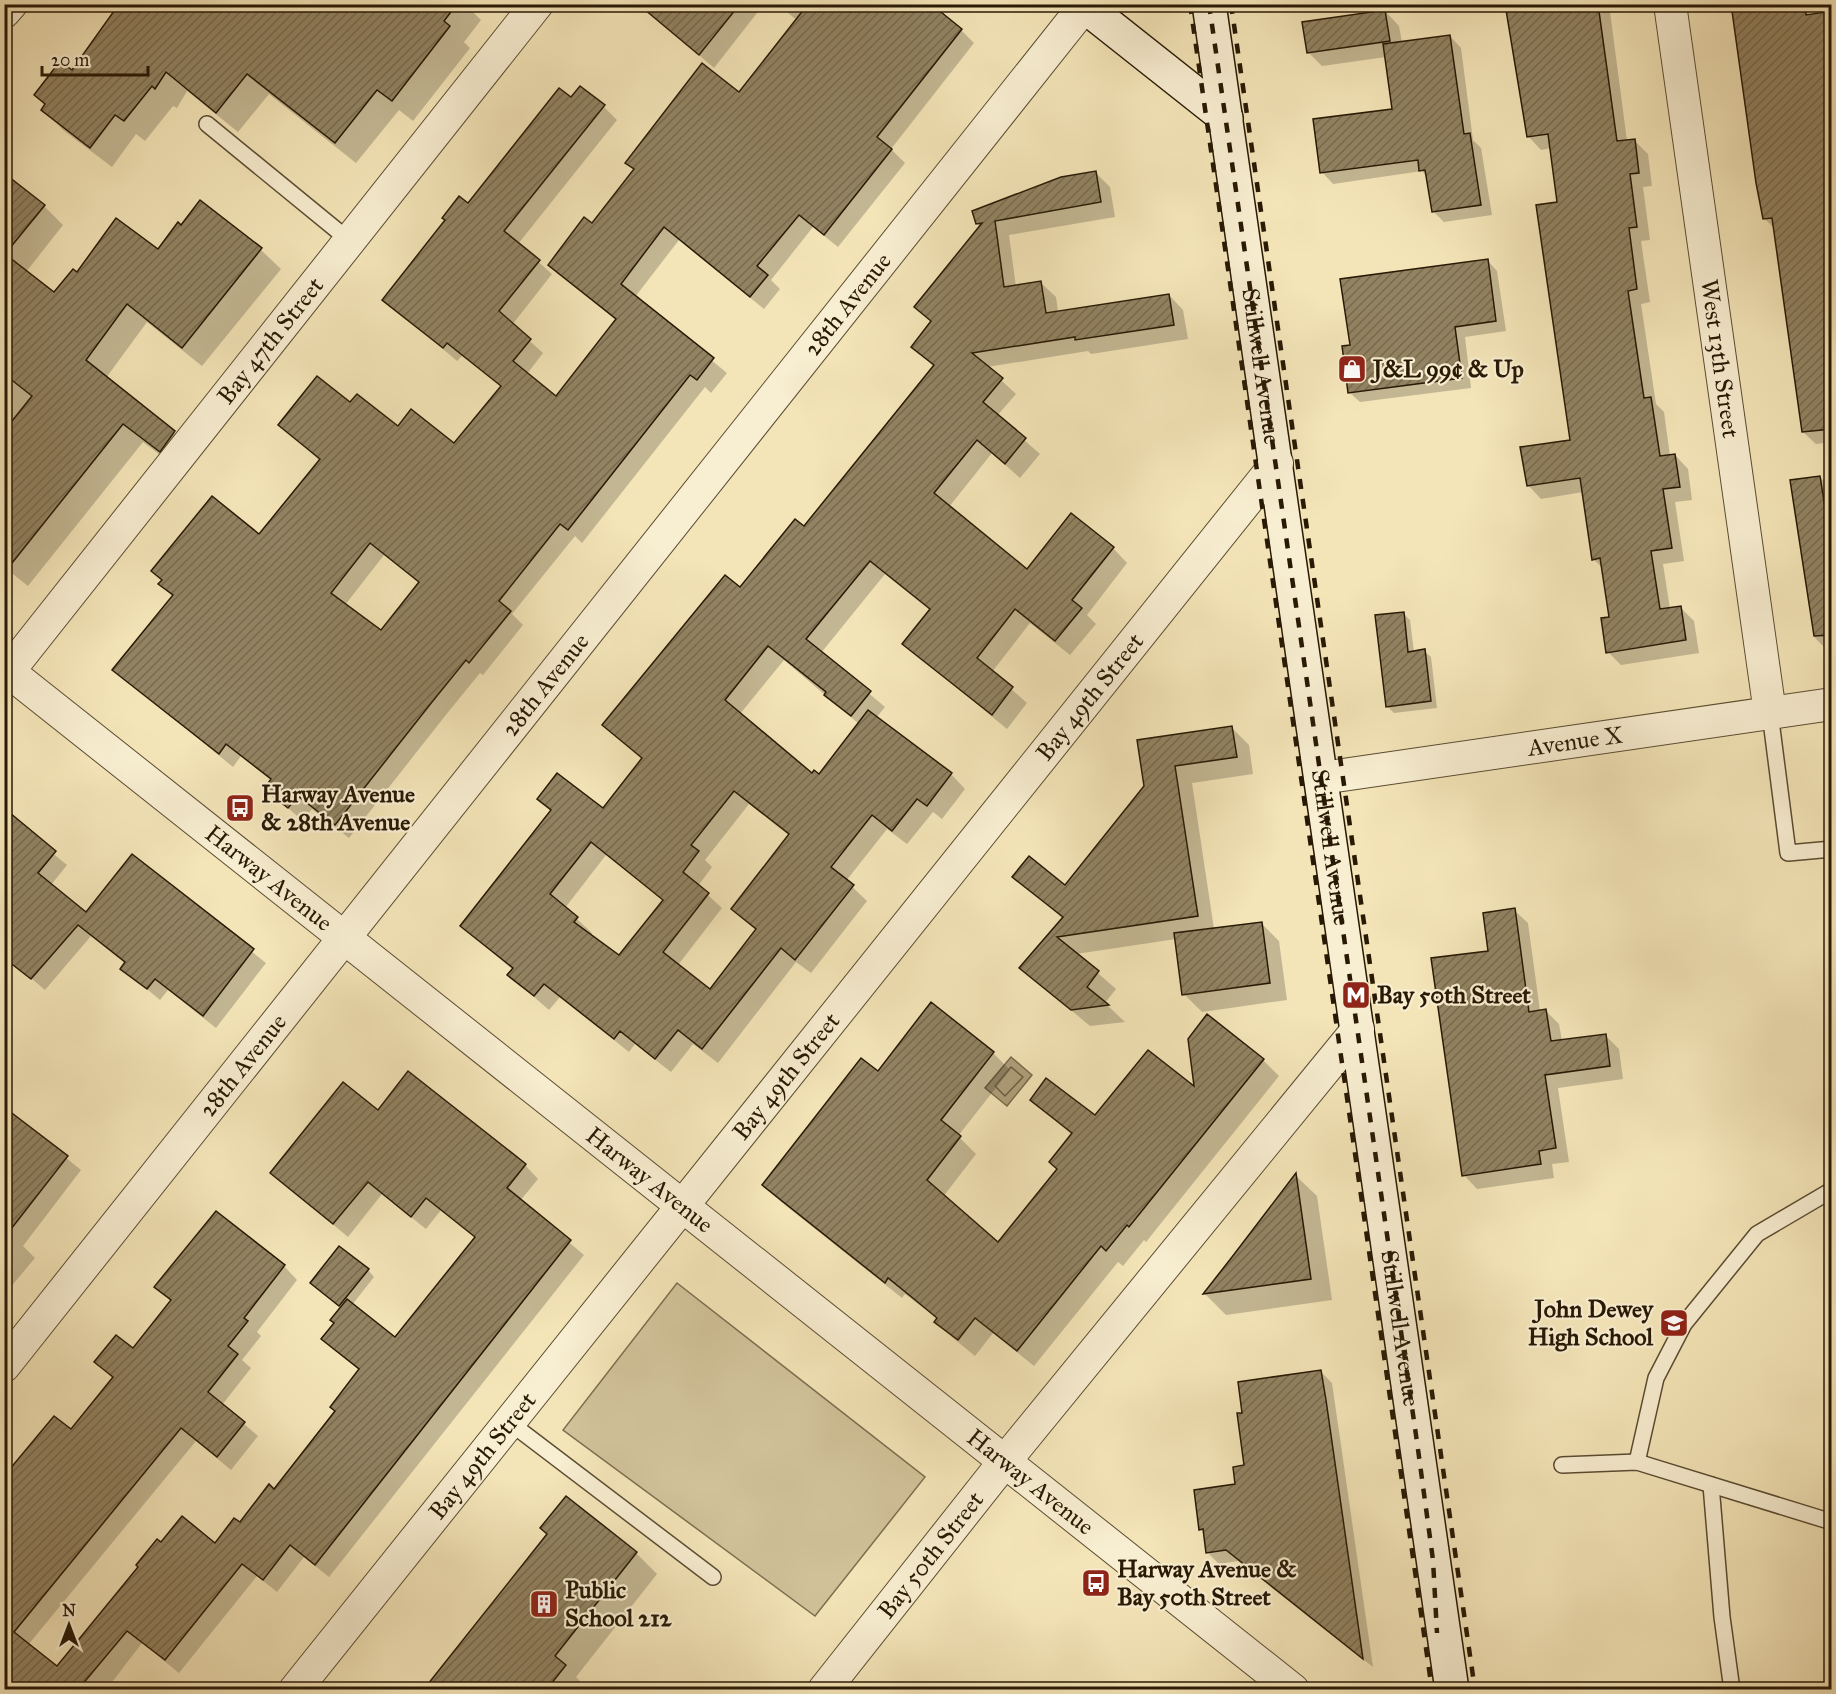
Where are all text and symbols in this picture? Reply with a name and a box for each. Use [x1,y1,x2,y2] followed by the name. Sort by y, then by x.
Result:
[42,39,148,77] scale bar
[51,49,89,71] text: 20 m
[797,246,898,362] street label: 28th Avenue
[211,271,330,410] street label: Bay 47th Street
[1694,277,1746,440] street label: West 13th Street
[1235,286,1288,446] street label: Stillwell Avenue
[1336,353,1368,385] shop icon: J&L 99¢ & Up
[1370,354,1524,384] place label: J&L 99¢ & Up
[495,627,595,743] street label: 28th Avenue
[1030,627,1150,767] street label: Bay 49th Street
[1525,719,1625,763] street label: Avenue X
[1305,767,1357,927] street label: Stillwell Avenue
[261,779,415,837] place label: Harway Avenue & 28th Avenue
[224,792,256,824] bus stop icon: Harway Avenue & 28th Avenue
[199,818,339,938] street label: Harway Avenue
[1340,979,1372,1011] metro station icon: Bay 50th Street
[1377,980,1531,1010] place label: Bay 50th Street
[726,1006,847,1146] street label: Bay 49th Street
[193,1008,293,1123] street label: 28th Avenue
[580,1120,719,1240] street label: Harway Avenue
[1374,1248,1427,1408] street label: Stillwell Avenue
[1528,1294,1655,1352] place label: John Dewey High School
[1658,1307,1690,1339] school or university icon: John Dewey High School
[422,1385,543,1526] street label: Bay 49th Street
[961,1422,1100,1542] street label: Harway Avenue
[871,1485,990,1625] street label: Bay 50th Street
[1117,1554,1297,1612] place label: Harway Avenue & Bay 50th Street
[1080,1567,1112,1599] bus stop icon: Harway Avenue & Bay 50th Street
[565,1575,673,1633] place label: Public School 212
[528,1588,560,1620] building icon: Public School 212
[39,1595,99,1655] north arrow
[62,1601,76,1620] text: N

